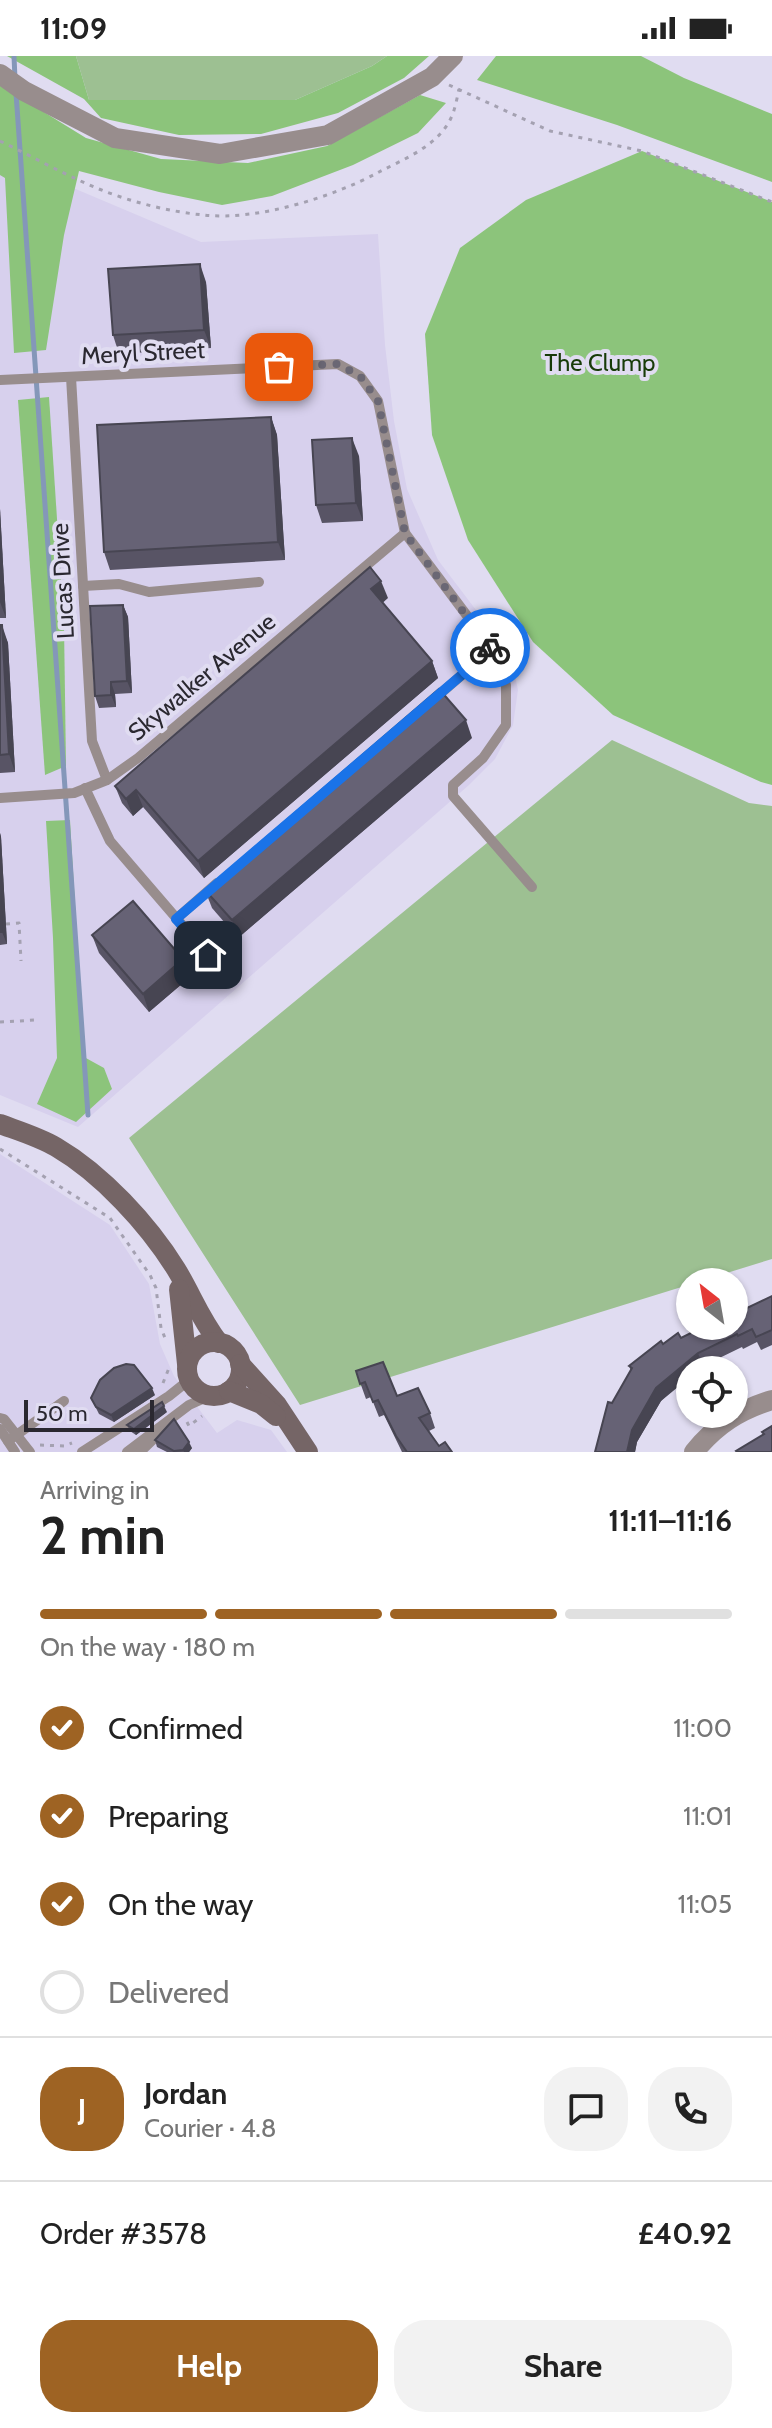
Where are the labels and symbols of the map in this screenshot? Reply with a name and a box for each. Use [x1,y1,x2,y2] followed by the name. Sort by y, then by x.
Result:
[245,333,313,401] pin
[80,335,206,370] street label: Meryl Street
[545,348,655,377] park label: The Clump
[45,522,80,640] street label: Lucas Drive
[122,607,281,746] street label: Skywalker Avenue
[450,608,530,688] courier
[174,921,242,989] pin
[676,1268,748,1340] north arrow
[24,1396,154,1432] scale bar

